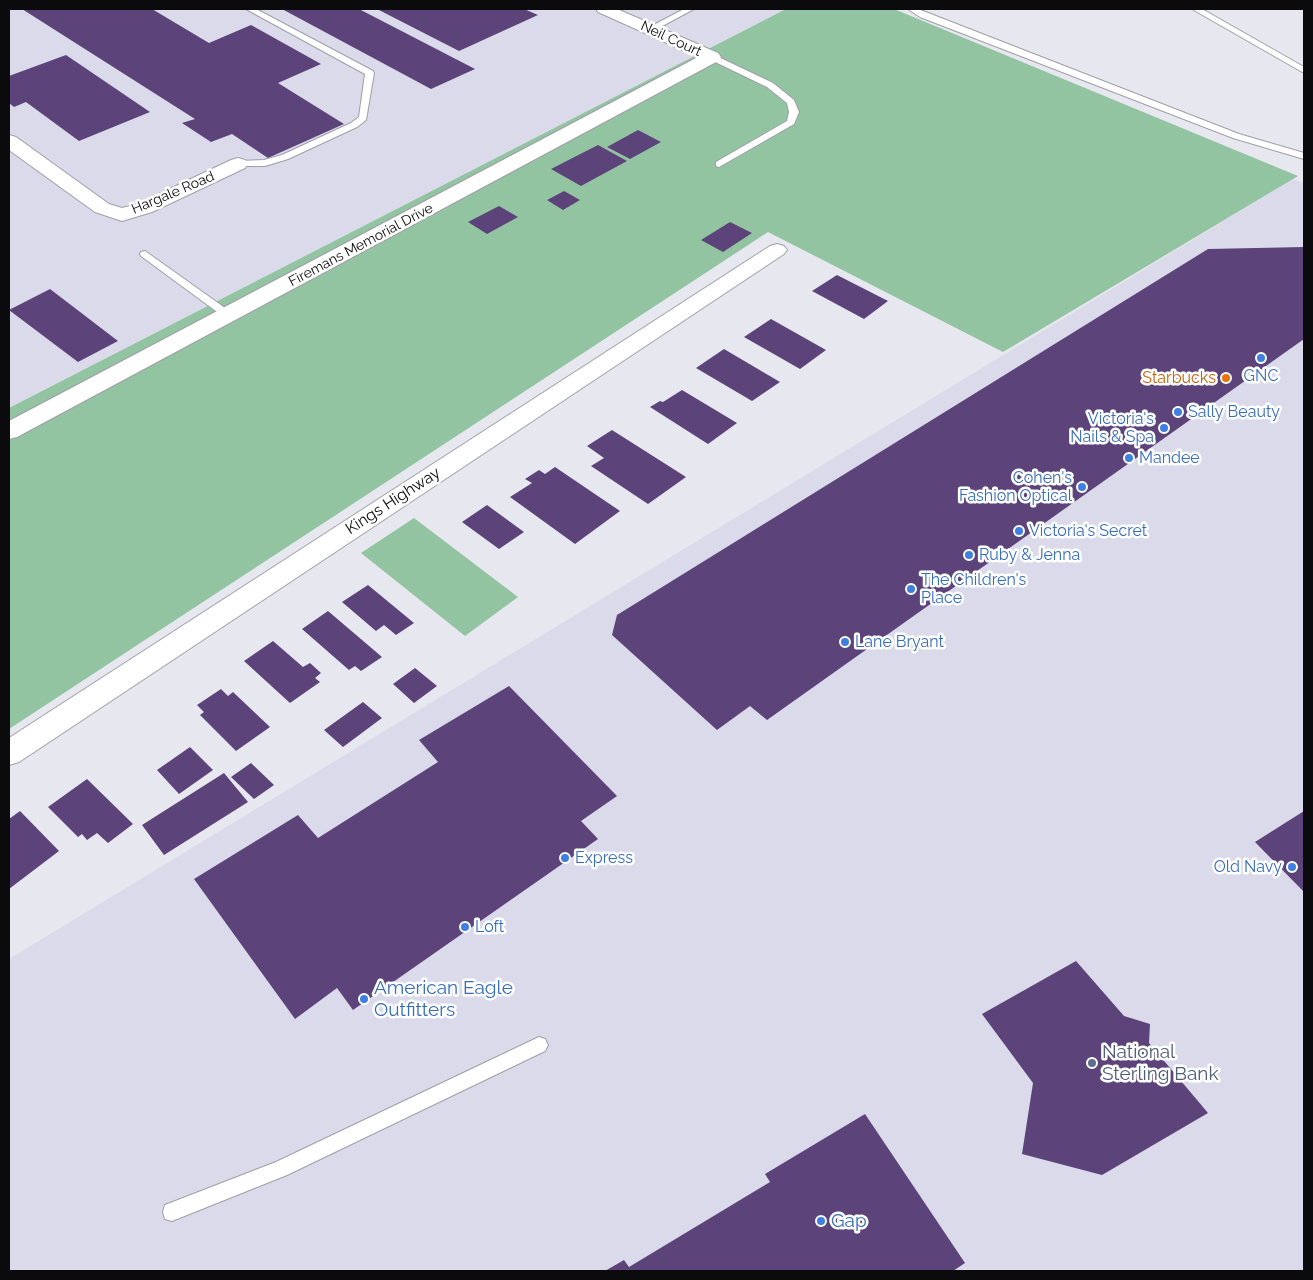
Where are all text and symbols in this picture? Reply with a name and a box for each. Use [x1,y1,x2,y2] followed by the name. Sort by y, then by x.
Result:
[638,18,704,60] street label: Neil Court
[129,168,217,218] street label: Hargale Road
[286,200,436,290] street label: Firemans Memorial Drive
[1255,352,1267,364] marker: GNC
[1244,366,1278,386] place label: GNC
[1142,368,1216,388] place label: Starbucks
[1220,372,1232,384] marker: Starbucks
[1188,402,1280,422] place label: Sally Beauty
[1172,406,1184,418] marker: Sally Beauty
[1070,409,1154,447] place label: Victoria's Nails & Spa
[1158,422,1170,434] marker: Victoria's Nails & Spa
[1139,448,1200,468] place label: Mandee
[1123,452,1135,464] marker: Mandee
[342,463,444,539] street label: Kings Highway
[959,468,1072,506] place label: Cohen's Fashion Optical
[1076,481,1088,493] marker: Cohen's Fashion Optical
[1029,521,1147,541] place label: Victoria's Secret
[1013,525,1025,537] marker: Victoria's Secret
[979,545,1080,565] place label: Ruby & Jenna
[963,549,975,561] marker: Ruby & Jenna
[921,570,1026,608] place label: The Children's Place
[905,583,917,595] marker: The Children's Place
[855,632,944,652] place label: Lane Bryant
[839,636,851,648] marker: Lane Bryant
[575,848,633,868] place label: Express
[559,852,571,864] marker: Express
[1214,857,1282,877] place label: Old Navy
[1286,861,1298,873] marker: Old Navy
[475,917,504,937] place label: Loft
[459,921,471,933] marker: Loft
[374,977,513,1021] place label: American Eagle Outfitters
[358,993,370,1005] marker: American Eagle Outfitters
[1102,1041,1219,1085] place label: National Sterling Bank
[1086,1057,1098,1069] marker: National Sterling Bank
[831,1210,867,1232] place label: Gap
[815,1215,827,1227] marker: Gap

